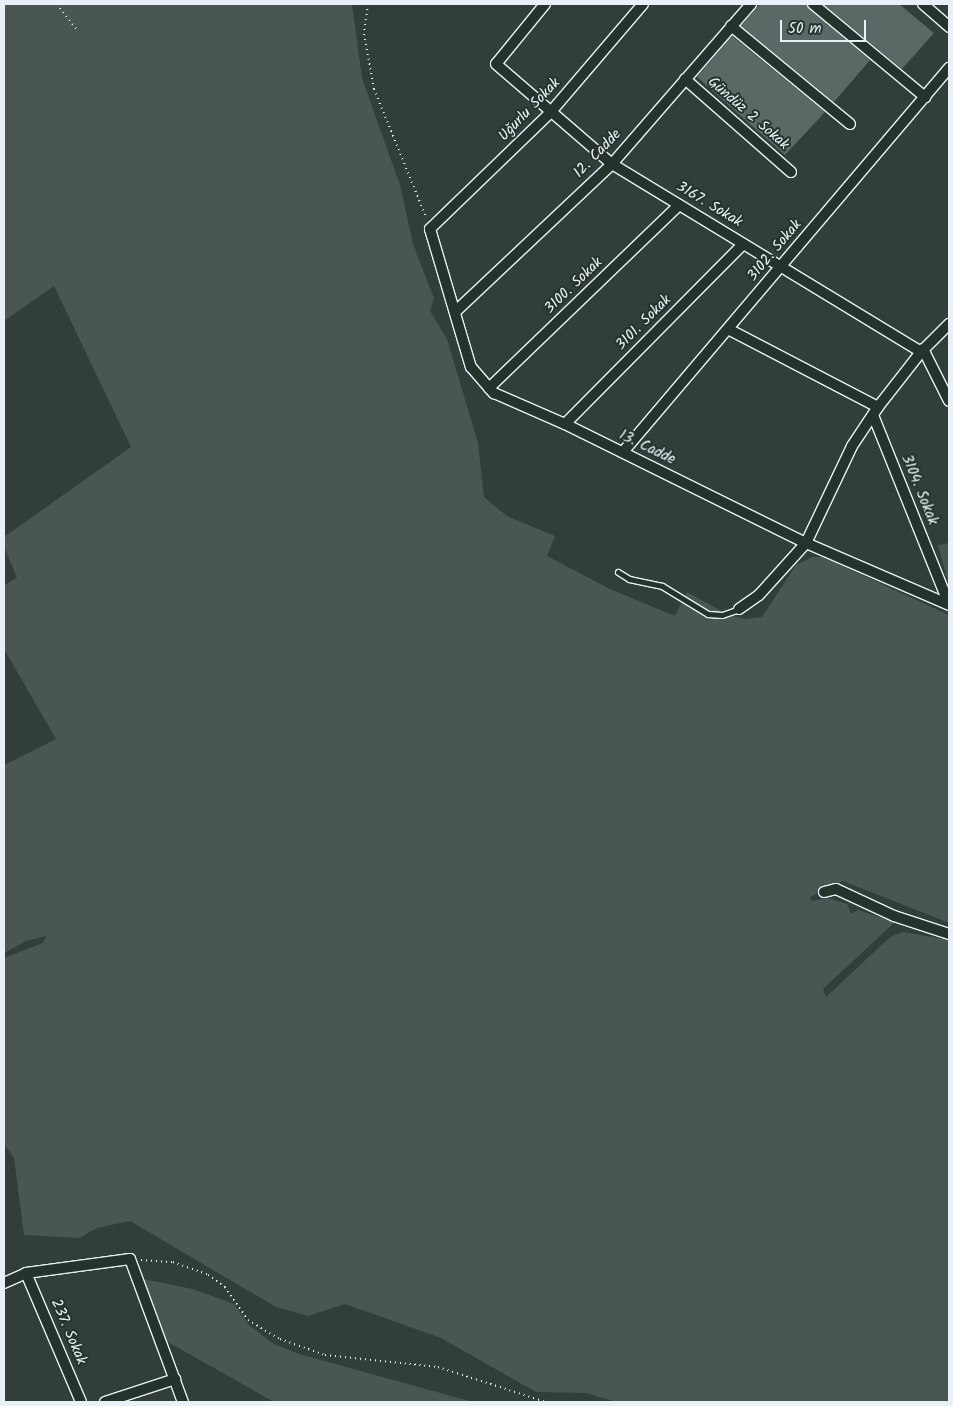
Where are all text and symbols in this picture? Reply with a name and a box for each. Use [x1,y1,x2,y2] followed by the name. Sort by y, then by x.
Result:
[783,10,869,42] scale bar
[788,17,822,41] text: 50 m
[704,74,792,154] street label: Gündüz 2 Sokak
[495,75,565,145] street label: Uğurlu Sokak
[570,126,626,182] street label: 12. Cadde
[673,178,745,232] street label: 3167. Sokak
[744,217,806,285] street label: 3102. Sokak
[541,254,607,318] street label: 3100. Sokak
[613,292,675,354] street label: 3101. Sokak
[616,427,678,469] street label: 13. Cadde
[897,452,941,528] street label: 3104. Sokak
[46,1296,90,1368] street label: 237. Sokak

